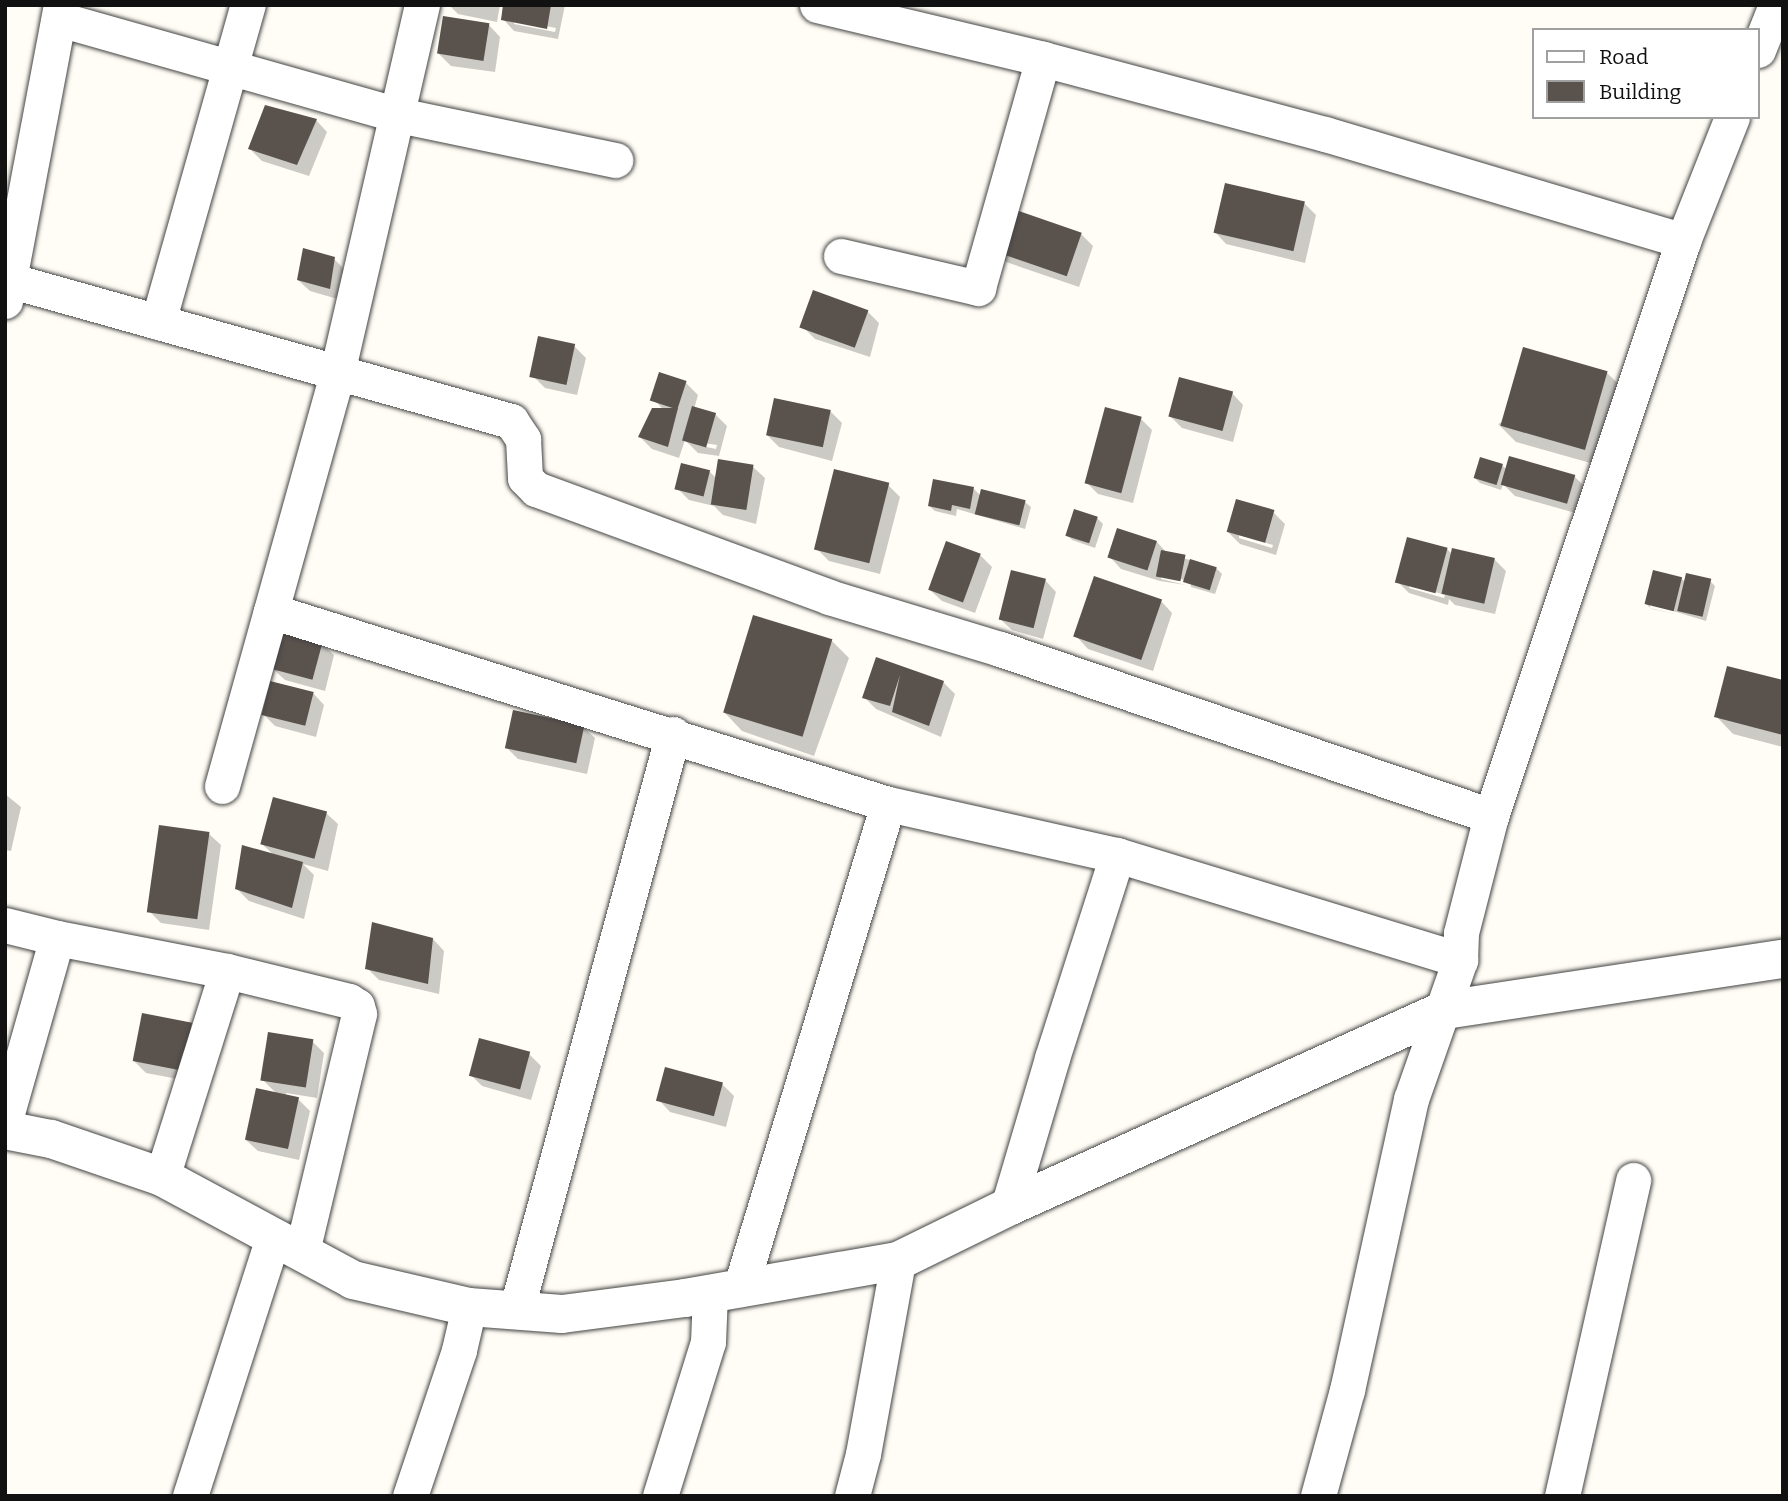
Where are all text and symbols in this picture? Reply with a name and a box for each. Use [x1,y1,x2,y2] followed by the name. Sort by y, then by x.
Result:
[1532,28,1760,119] legend
[1599,44,1648,70] text: Road
[1599,79,1681,105] text: Building

